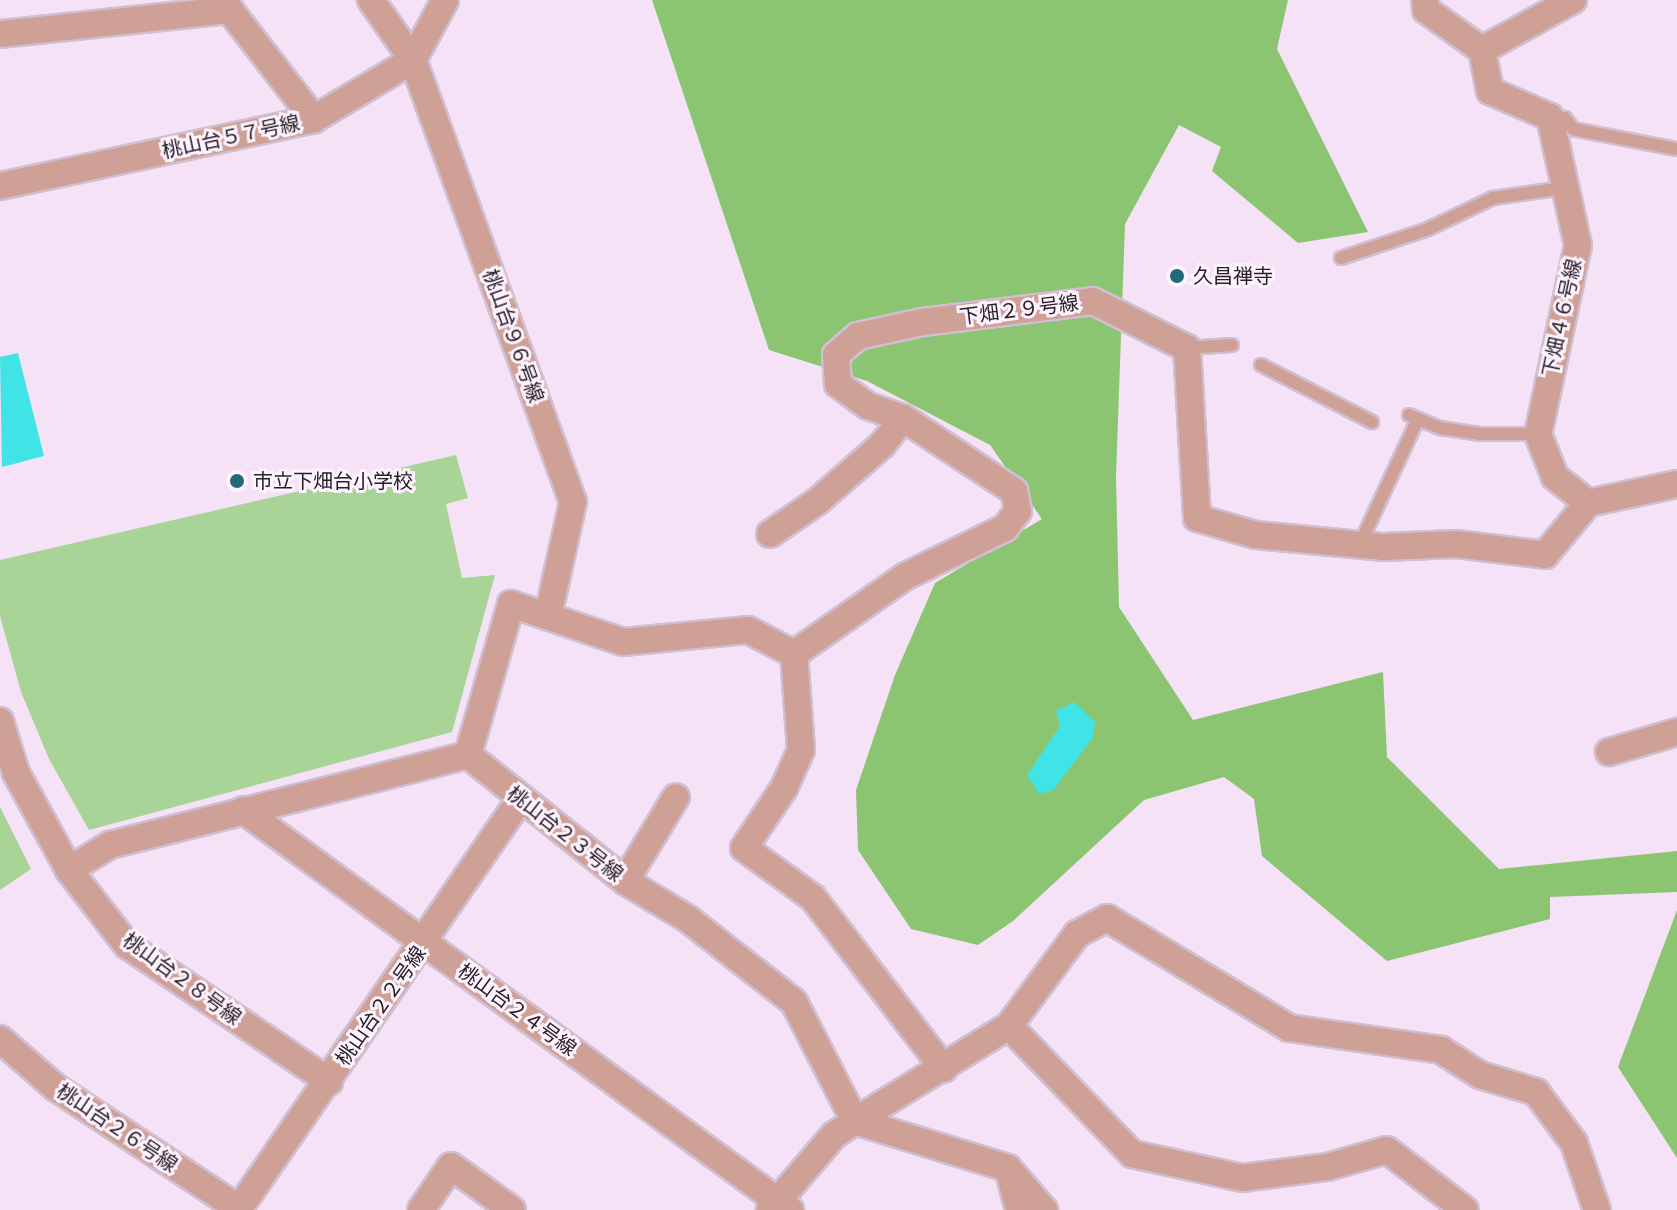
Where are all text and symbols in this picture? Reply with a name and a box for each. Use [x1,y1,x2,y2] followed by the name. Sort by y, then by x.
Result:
[160,111,302,163] street label: 桃山台５７号線
[1538,257,1586,379] street label: 下畑４６号線
[1193,264,1273,288] place label: 久昌禅寺
[478,266,548,406] street label: 桃山台９６号線
[1168,267,1186,285] marker: 久昌禅寺
[958,291,1080,329] street label: 下畑２９号線
[253,469,413,493] place label: 市立下畑台小学校
[228,472,246,490] marker: 市立下畑台小学校
[502,781,628,887] street label: 桃山台２３号線
[118,928,246,1030] street label: 桃山台２８号線
[331,942,431,1070] street label: 桃山台２２号線
[453,959,581,1061] street label: 桃山台２４号線
[52,1079,182,1177] street label: 桃山台２６号線

